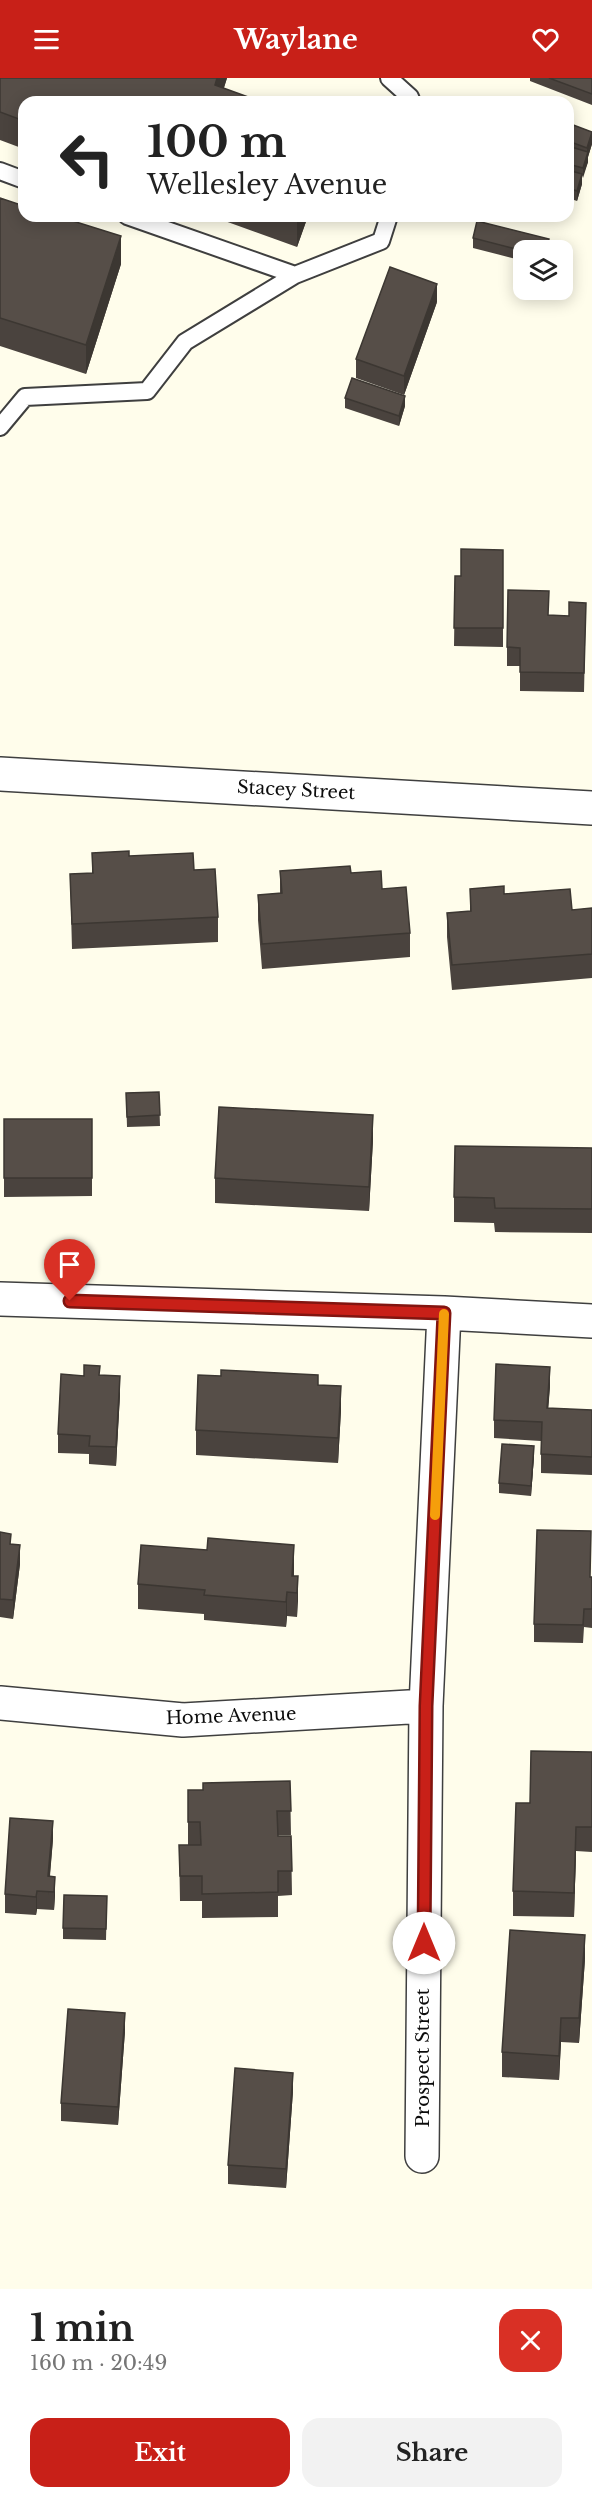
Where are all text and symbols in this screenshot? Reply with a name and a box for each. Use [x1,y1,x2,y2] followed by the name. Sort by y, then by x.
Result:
[30,23,63,56] icon: menu
[234,23,358,56] text: Waylane
[529,23,562,56] icon: heart
[147,116,286,168] text: 100 m
[48,120,126,198] icon: left
[147,168,387,201] text: Wellesley Avenue
[513,240,573,300] map controls
[513,240,573,300] button: layers
[236,776,356,804] street label: Stacey Street
[44,1239,95,1301] pin
[53,1248,86,1281] icon: arrive
[165,1703,297,1729] street label: Home Avenue
[392,1911,456,1975] position arrow
[412,1988,434,2128] street label: Prospect Street
[30,2306,134,2351] text: 1 min
[499,2309,562,2372] button: close
[30,2351,167,2375] text: 160 m · 20:49
[30,2418,290,2487] button: Exit
[302,2418,562,2487] button: Share

